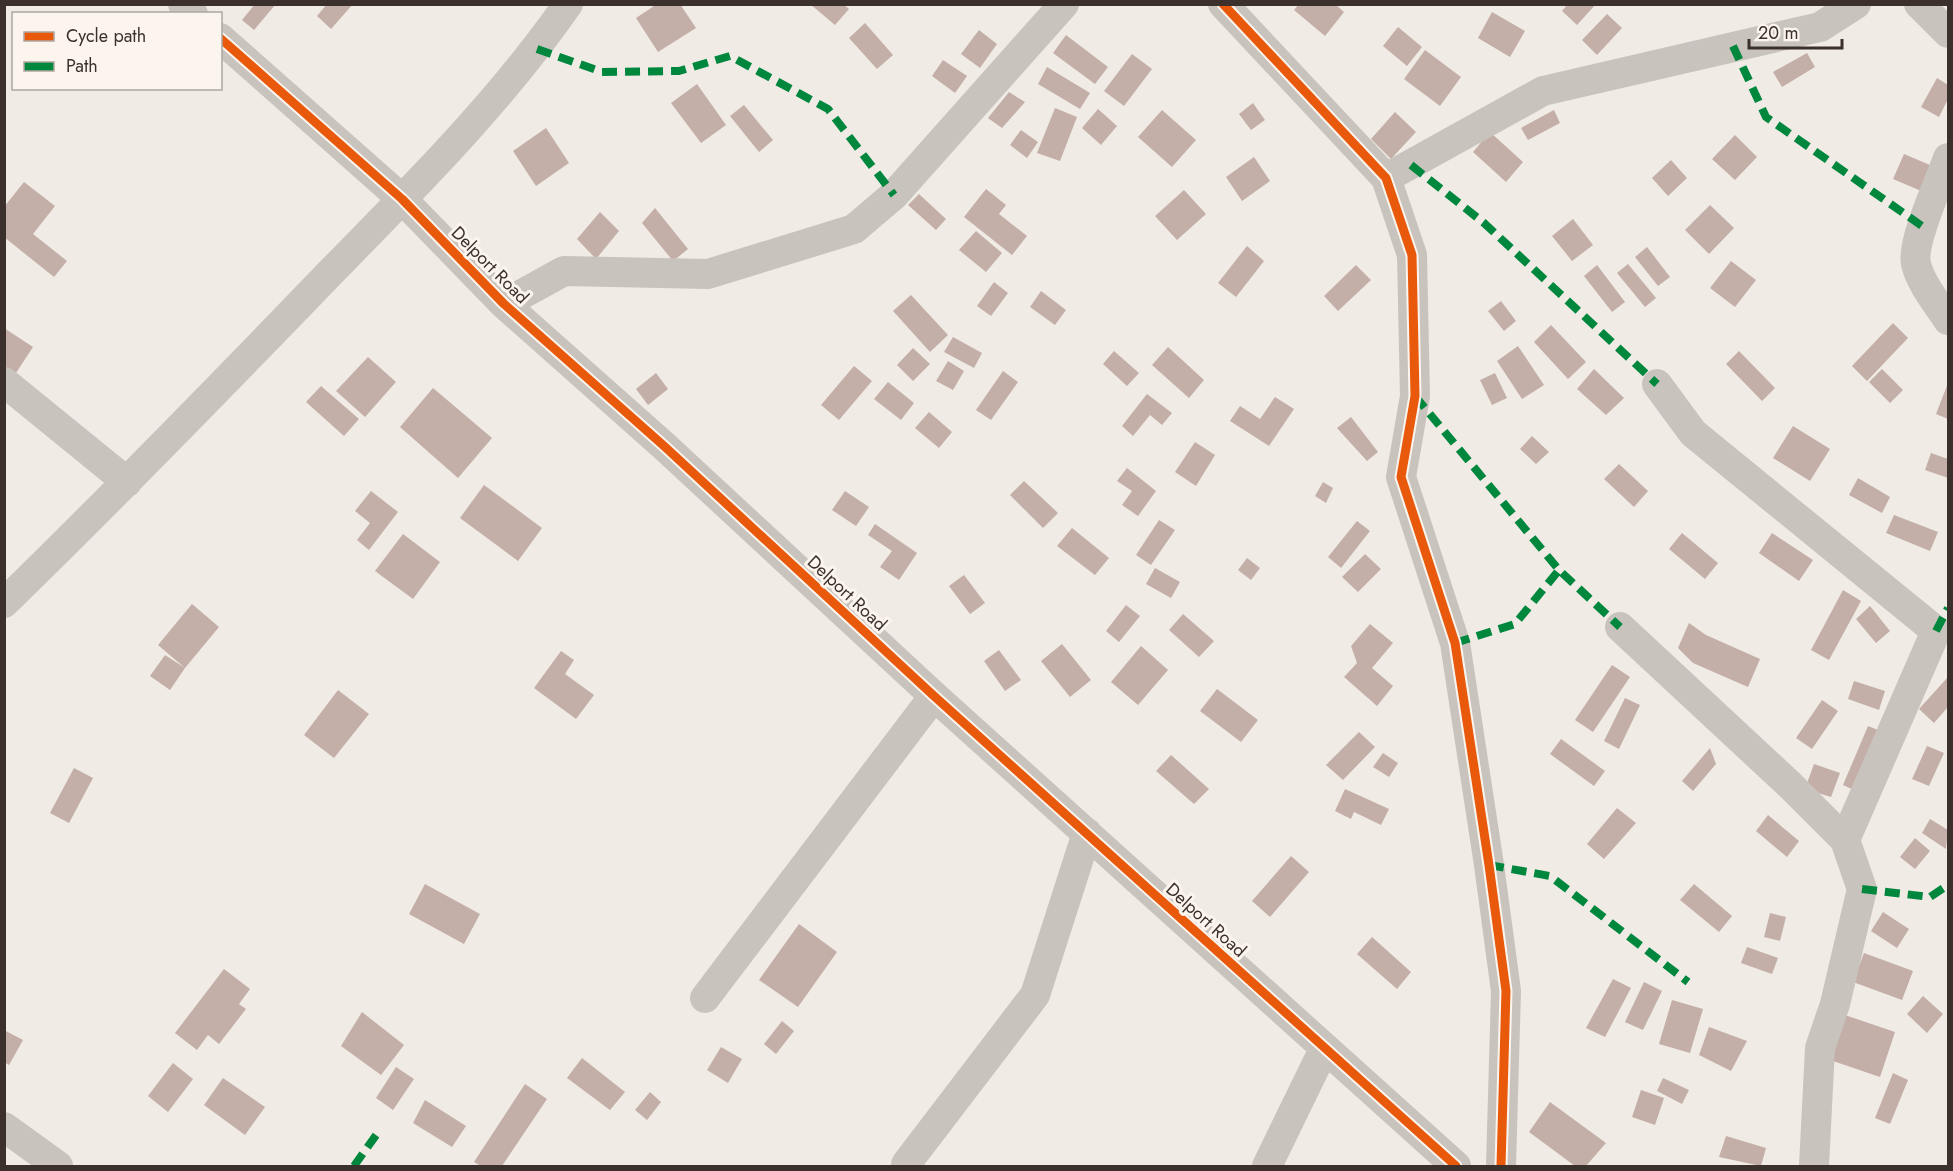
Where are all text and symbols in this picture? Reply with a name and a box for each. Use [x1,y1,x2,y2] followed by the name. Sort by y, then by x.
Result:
[12,12,222,90] legend
[1749,12,1842,50] scale bar
[1758,20,1798,46] text: 20 m
[66,23,146,49] text: Cycle path
[66,53,98,79] text: Path
[445,220,535,310] street label: Delport Road
[801,549,893,637] street label: Delport Road
[1160,877,1252,963] street label: Delport Road

